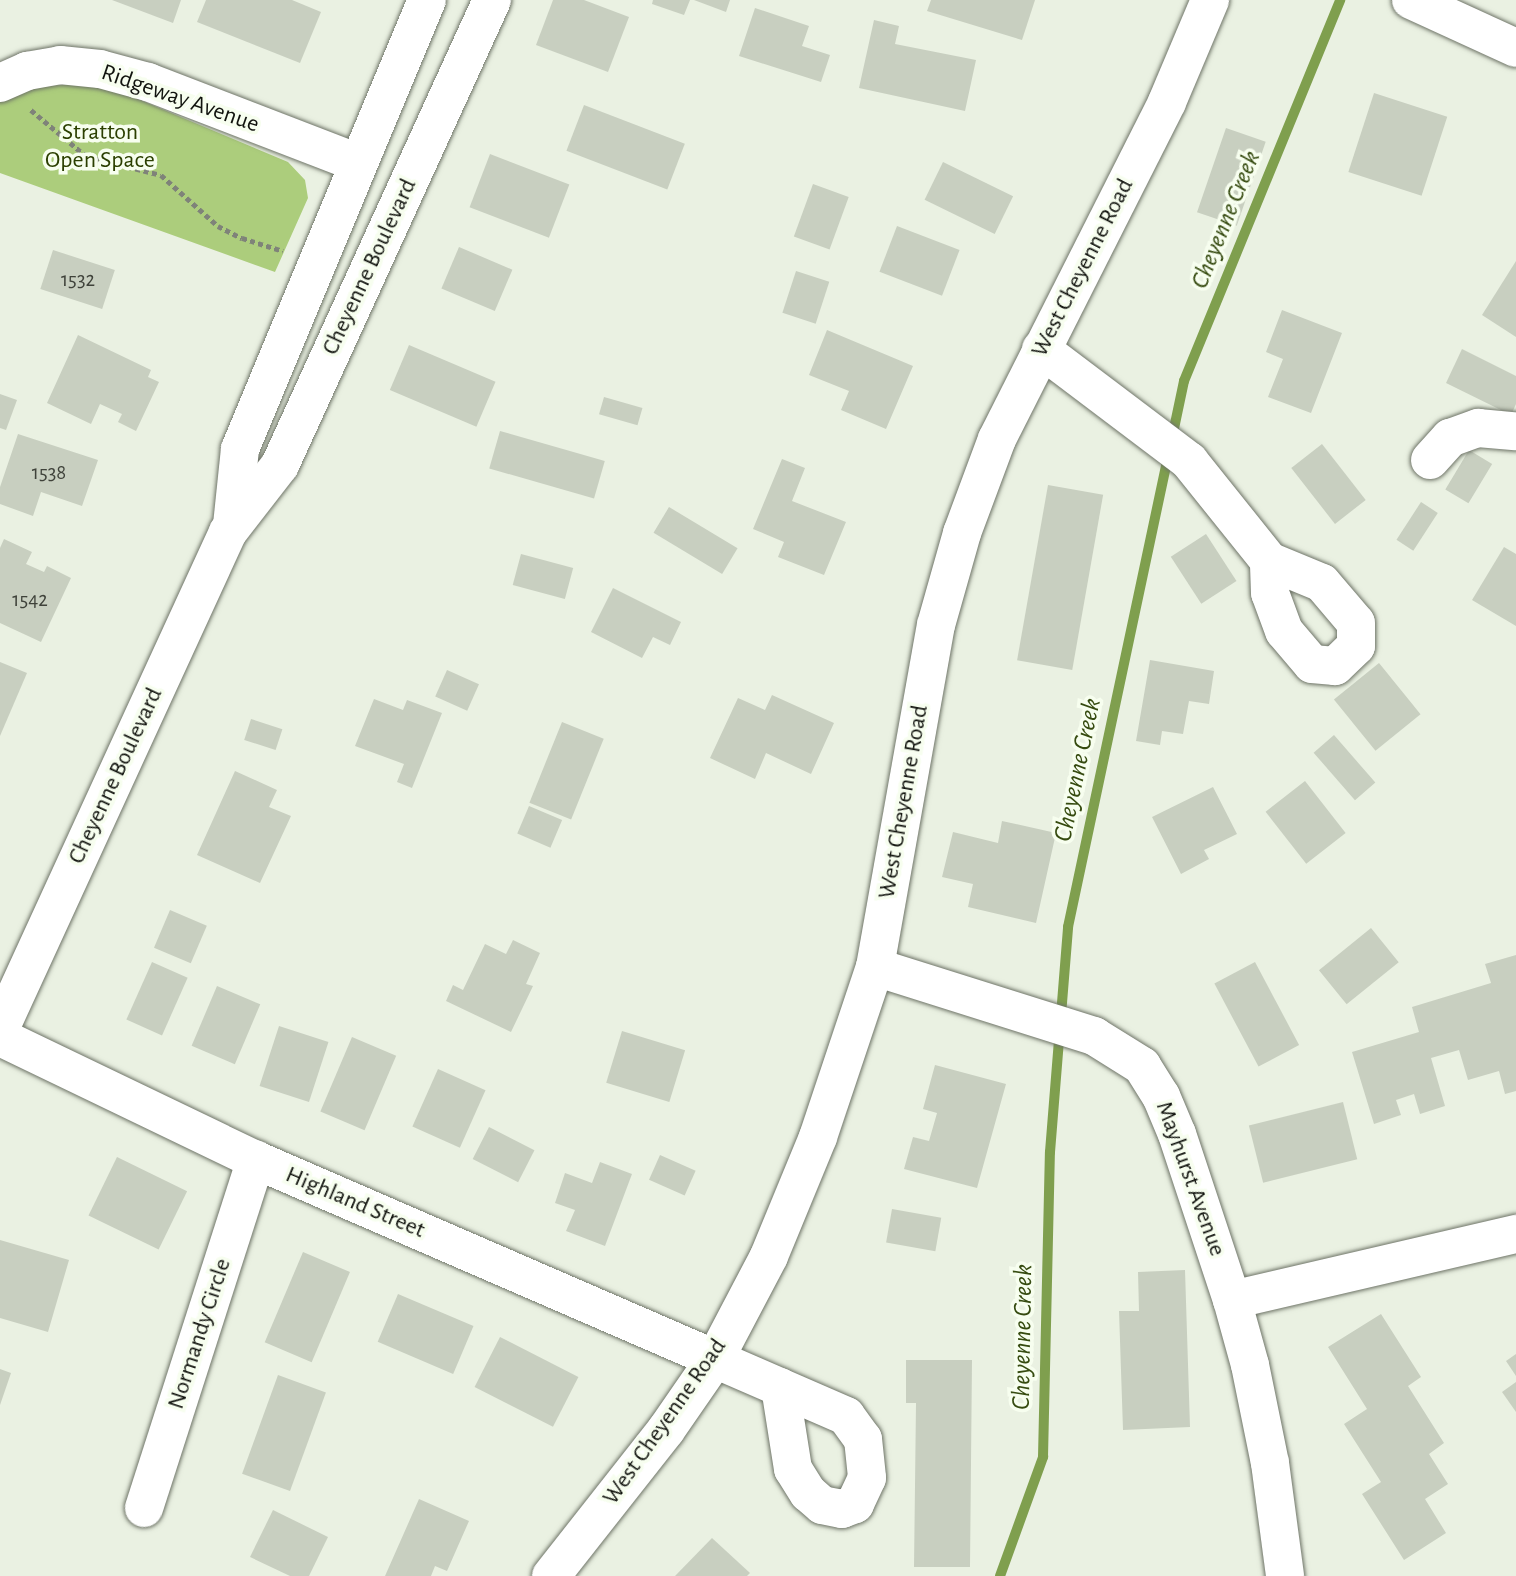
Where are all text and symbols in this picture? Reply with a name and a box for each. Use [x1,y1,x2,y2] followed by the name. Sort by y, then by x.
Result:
[97,59,263,139] street label: Ridgeway Avenue
[45,119,155,175] park label: Stratton Open Space
[1184,147,1268,293] water label: Cheyenne Creek
[317,174,423,360] street label: Cheyenne Boulevard
[1026,174,1140,362] street label: West Cheyenne Road
[61,267,95,293] house number: 1532
[32,460,66,486] house number: 1538
[12,587,48,613] house number: 1542
[63,683,169,869] street label: Cheyenne Boulevard
[1048,696,1108,844] water label: Cheyenne Creek
[873,703,935,901] street label: West Cheyenne Road
[1149,1098,1231,1260] street label: Mayhurst Avenue
[281,1161,429,1245] street label: Highland Street
[162,1255,238,1413] street label: Normandy Circle
[1006,1264,1040,1410] water label: Cheyenne Creek
[597,1333,733,1511] street label: West Cheyenne Road

